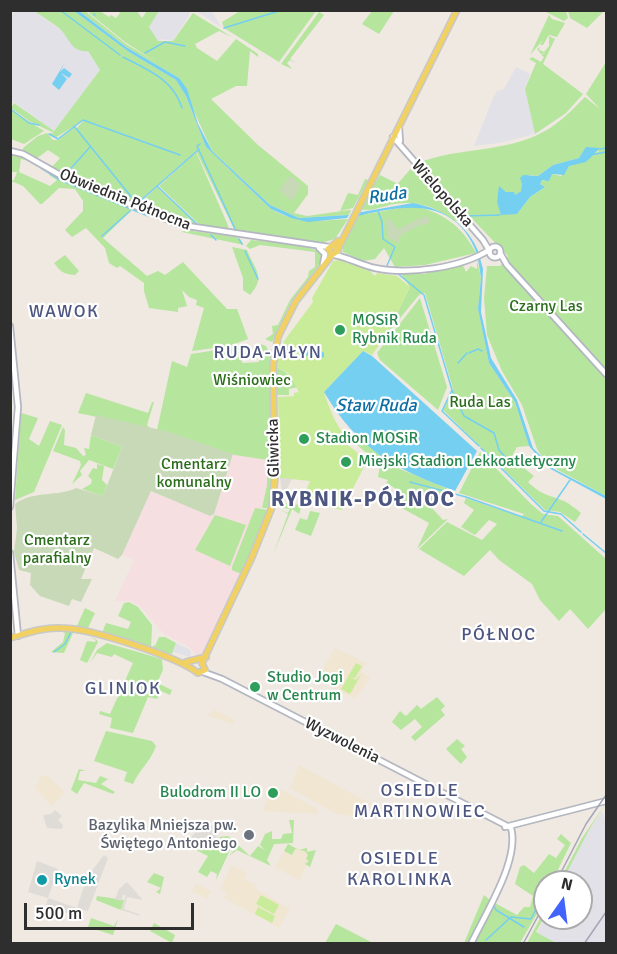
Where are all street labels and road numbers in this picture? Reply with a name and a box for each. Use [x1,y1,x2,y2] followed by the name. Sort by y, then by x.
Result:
[407,157,477,231] street label: Wielopolska
[57,165,193,235] street label: Obwiednia Północna
[264,418,284,478] street label: Gliwicka
[301,714,383,768] street label: Wyzwolenia

